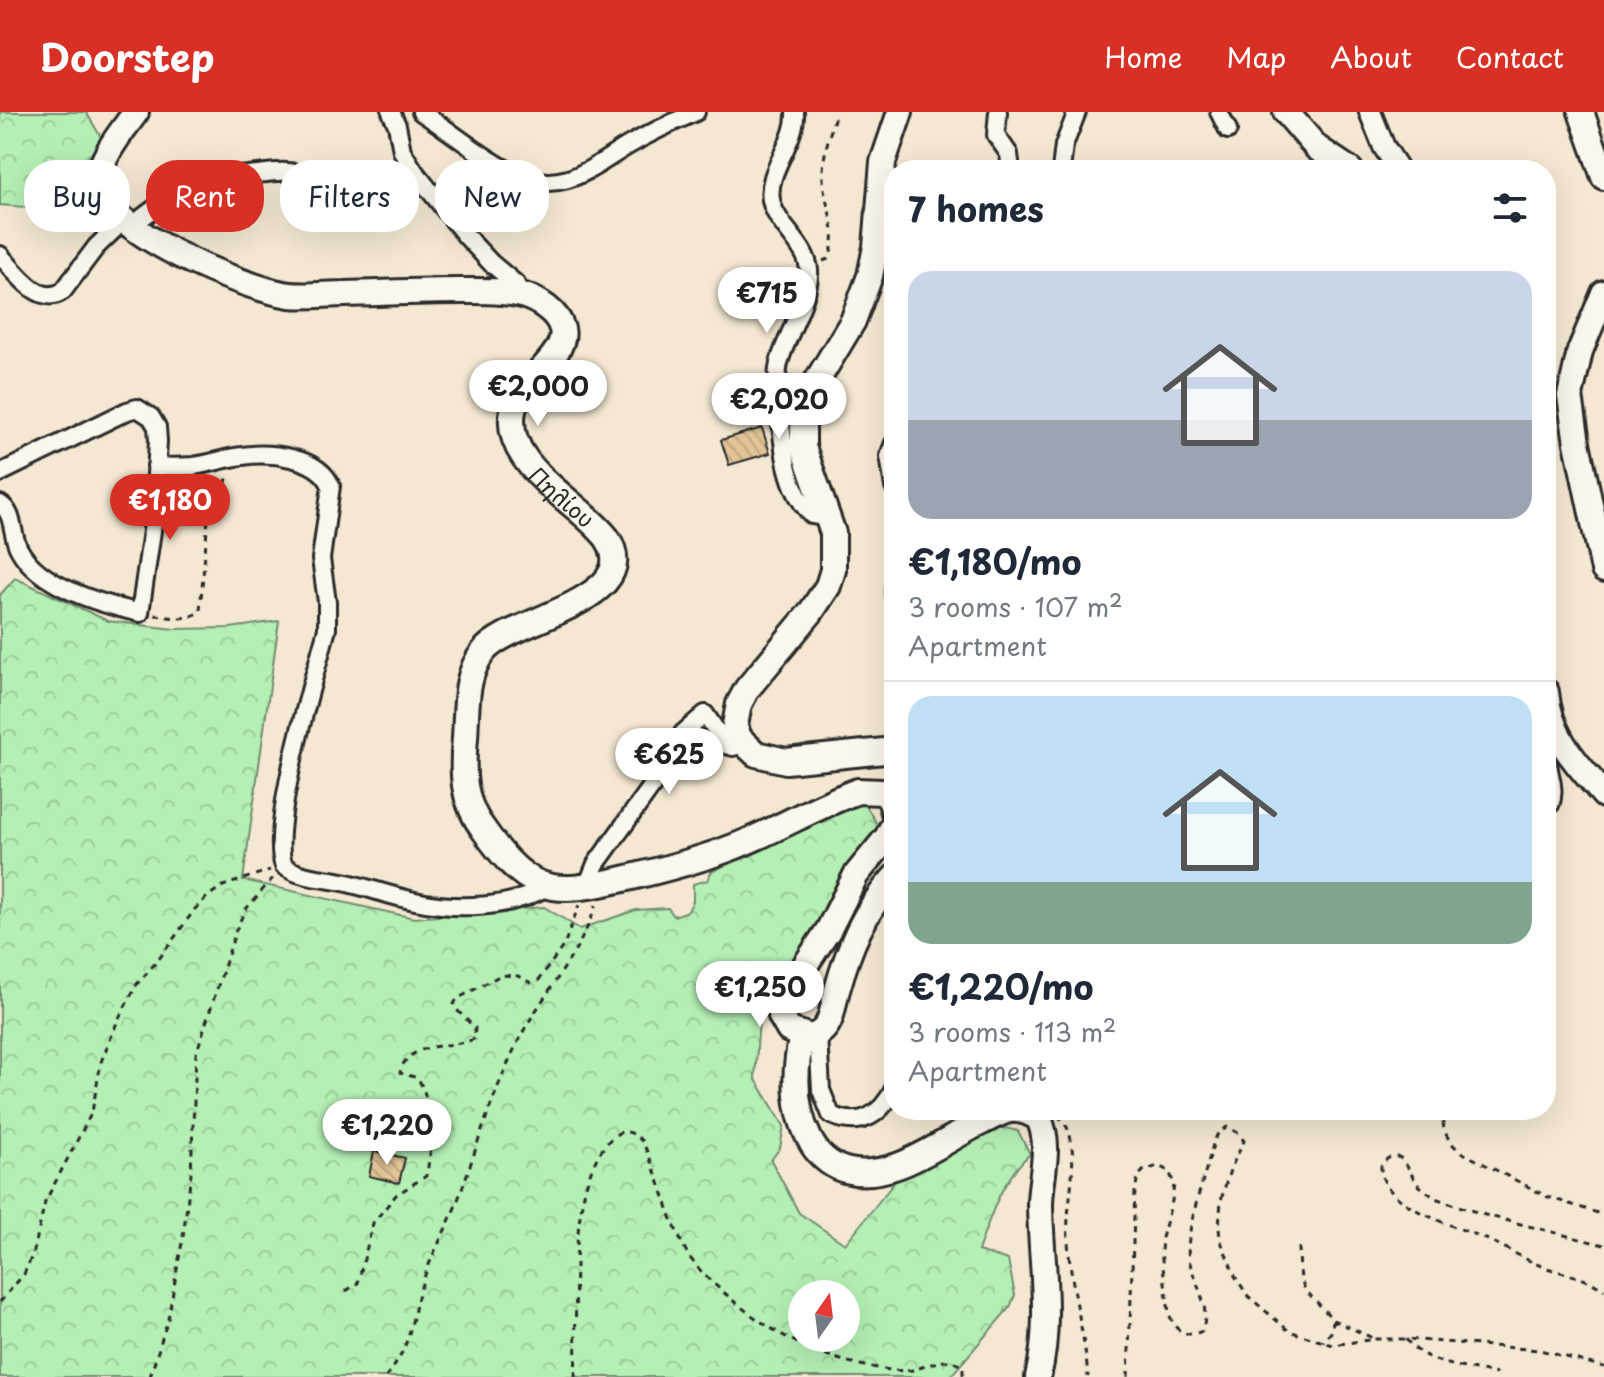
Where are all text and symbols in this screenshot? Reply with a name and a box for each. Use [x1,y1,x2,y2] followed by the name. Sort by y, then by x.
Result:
[40,28,215,85] text: Doorstep
[1104,35,1182,78] text: Home
[1226,35,1286,78] text: Map
[1330,35,1412,78] text: About
[1456,35,1564,78] text: Contact
[24,160,130,232] chip: Buy
[146,160,264,232] chip: Rent
[280,160,419,232] chip: Filters
[435,160,549,232] chip: New
[908,182,1044,234] text: 7 homes
[1488,186,1532,230] icon: filters
[720,267,814,335] pin: €715
[736,273,798,312] text: €715
[1148,323,1292,467] icon: home
[473,360,603,428] pin: €2,000
[487,366,589,405] text: €2,000
[714,373,844,441] pin: €2,020
[730,379,828,418] text: €2,020
[522,458,603,534] street label: Πηλίου
[105,474,235,542] pin: €1,180
[128,480,212,519] text: €1,180
[908,535,1082,587] text: €1,180/mo
[908,587,1123,626] text: 3 rooms · 107 m²
[908,626,1047,665] text: Apartment
[622,728,716,796] pin: €625
[633,734,705,773] text: €625
[1148,748,1292,892] icon: home
[908,960,1093,1012] text: €1,220/mo
[695,961,825,1029] pin: €1,250
[714,967,806,1006] text: €1,250
[908,1012,1116,1051] text: 3 rooms · 113 m²
[908,1051,1047,1090] text: Apartment
[322,1099,452,1167] pin: €1,220
[341,1105,433,1144] text: €1,220
[788,1280,860,1352] north arrow
[788,1280,860,1352] map controls

